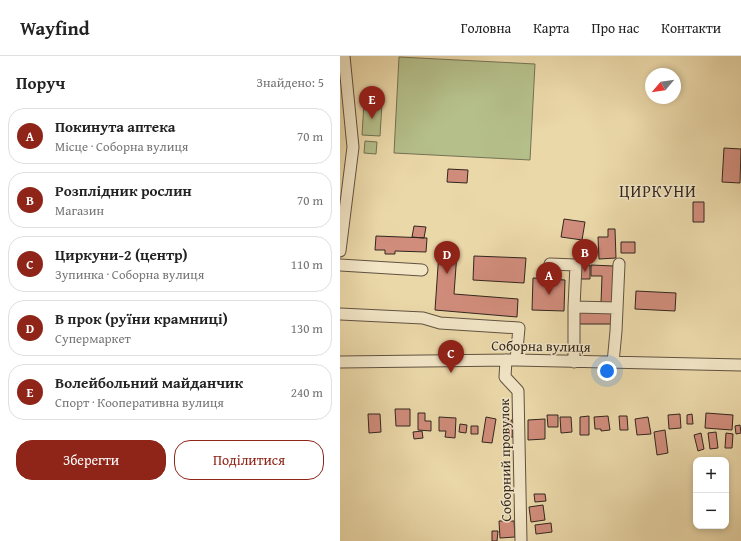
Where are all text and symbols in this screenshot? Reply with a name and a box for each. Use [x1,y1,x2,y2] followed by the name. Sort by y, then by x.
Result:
[20,14,90,42] text: Wayfind
[461,18,511,38] text: Головна
[533,18,569,38] text: Карта
[591,18,639,38] text: Про нас
[661,18,721,38] text: Контакти
[645,68,681,104] north arrow
[16,70,65,95] text: Поруч
[256,73,324,92] text: Знайдено: 5
[359,86,385,119] pin: E
[55,116,176,137] text: Покинута аптека
[26,127,34,146] text: A
[297,127,323,146] text: 70 m
[55,137,188,156] text: Місце · Соборна вулиця
[619,179,697,203] district label: ЦИРКУНИ
[55,180,192,201] text: Розплідник рослин
[26,191,34,210] text: B
[297,191,323,210] text: 70 m
[55,201,104,220] text: Магазин
[572,239,598,272] pin: B
[434,241,460,274] pin: D
[55,244,188,265] text: Циркуни-2 (центр)
[26,255,34,274] text: C
[291,255,323,274] text: 110 m
[536,262,562,295] pin: A
[55,265,204,284] text: Зупинка · Соборна вулиця
[55,308,228,329] text: В прок (руїни крамниці)
[26,319,34,338] text: D
[291,319,323,338] text: 130 m
[55,329,131,348] text: Супермаркет
[491,335,591,357] street label: Соборна вулиця
[438,340,464,373] pin: C
[597,361,617,381] your location
[55,372,243,393] text: Волейбольний майданчик
[27,383,33,402] text: E
[291,383,323,402] text: 240 m
[55,393,224,412] text: Спорт · Кооперативна вулиця
[494,398,516,522] street label: Соборний провулок
[16,440,166,480] button: Зберегти
[174,440,324,480] button: Поділитися
[693,457,729,529] map controls
[693,457,729,493] button: +
[693,493,729,529] button: −

